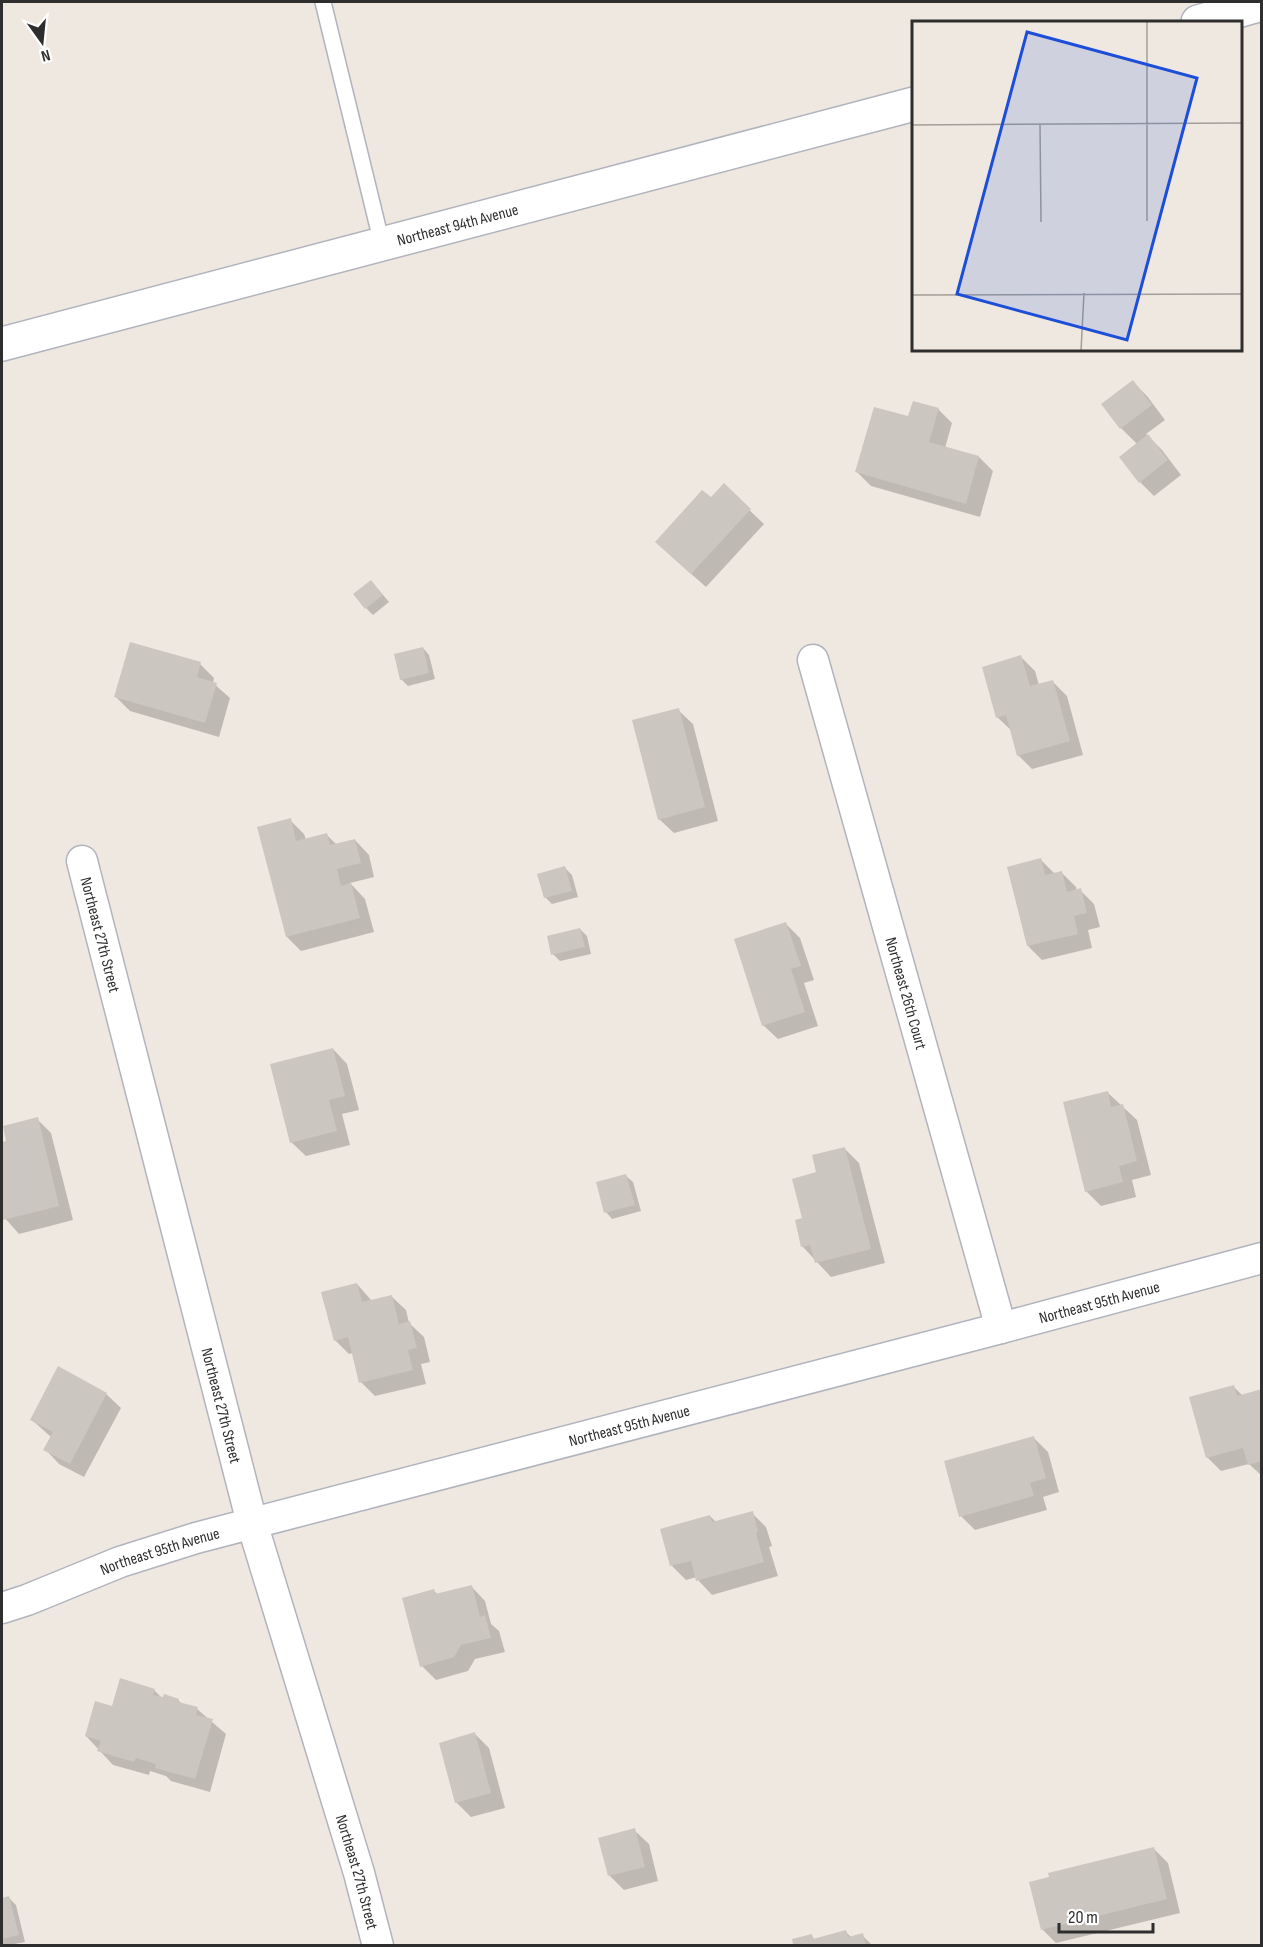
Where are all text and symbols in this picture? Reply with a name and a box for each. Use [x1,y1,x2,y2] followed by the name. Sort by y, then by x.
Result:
[12,12,72,72] north arrow
[912,21,1242,351] inset map
[39,45,52,65] text: N
[395,201,520,251] street label: Northeast 94th Avenue
[76,875,123,995] street label: Northeast 27th Street
[880,935,930,1052] street label: Northeast 26th Court
[1037,1278,1162,1328] street label: Northeast 95th Avenue
[196,1346,244,1466] street label: Northeast 27th Street
[567,1402,692,1451] street label: Northeast 95th Avenue
[98,1524,222,1580] street label: Northeast 95th Avenue
[331,1813,381,1932] street label: Northeast 27th Street
[1059,1896,1154,1934] scale bar
[1068,1907,1098,1928] text: 20 m

